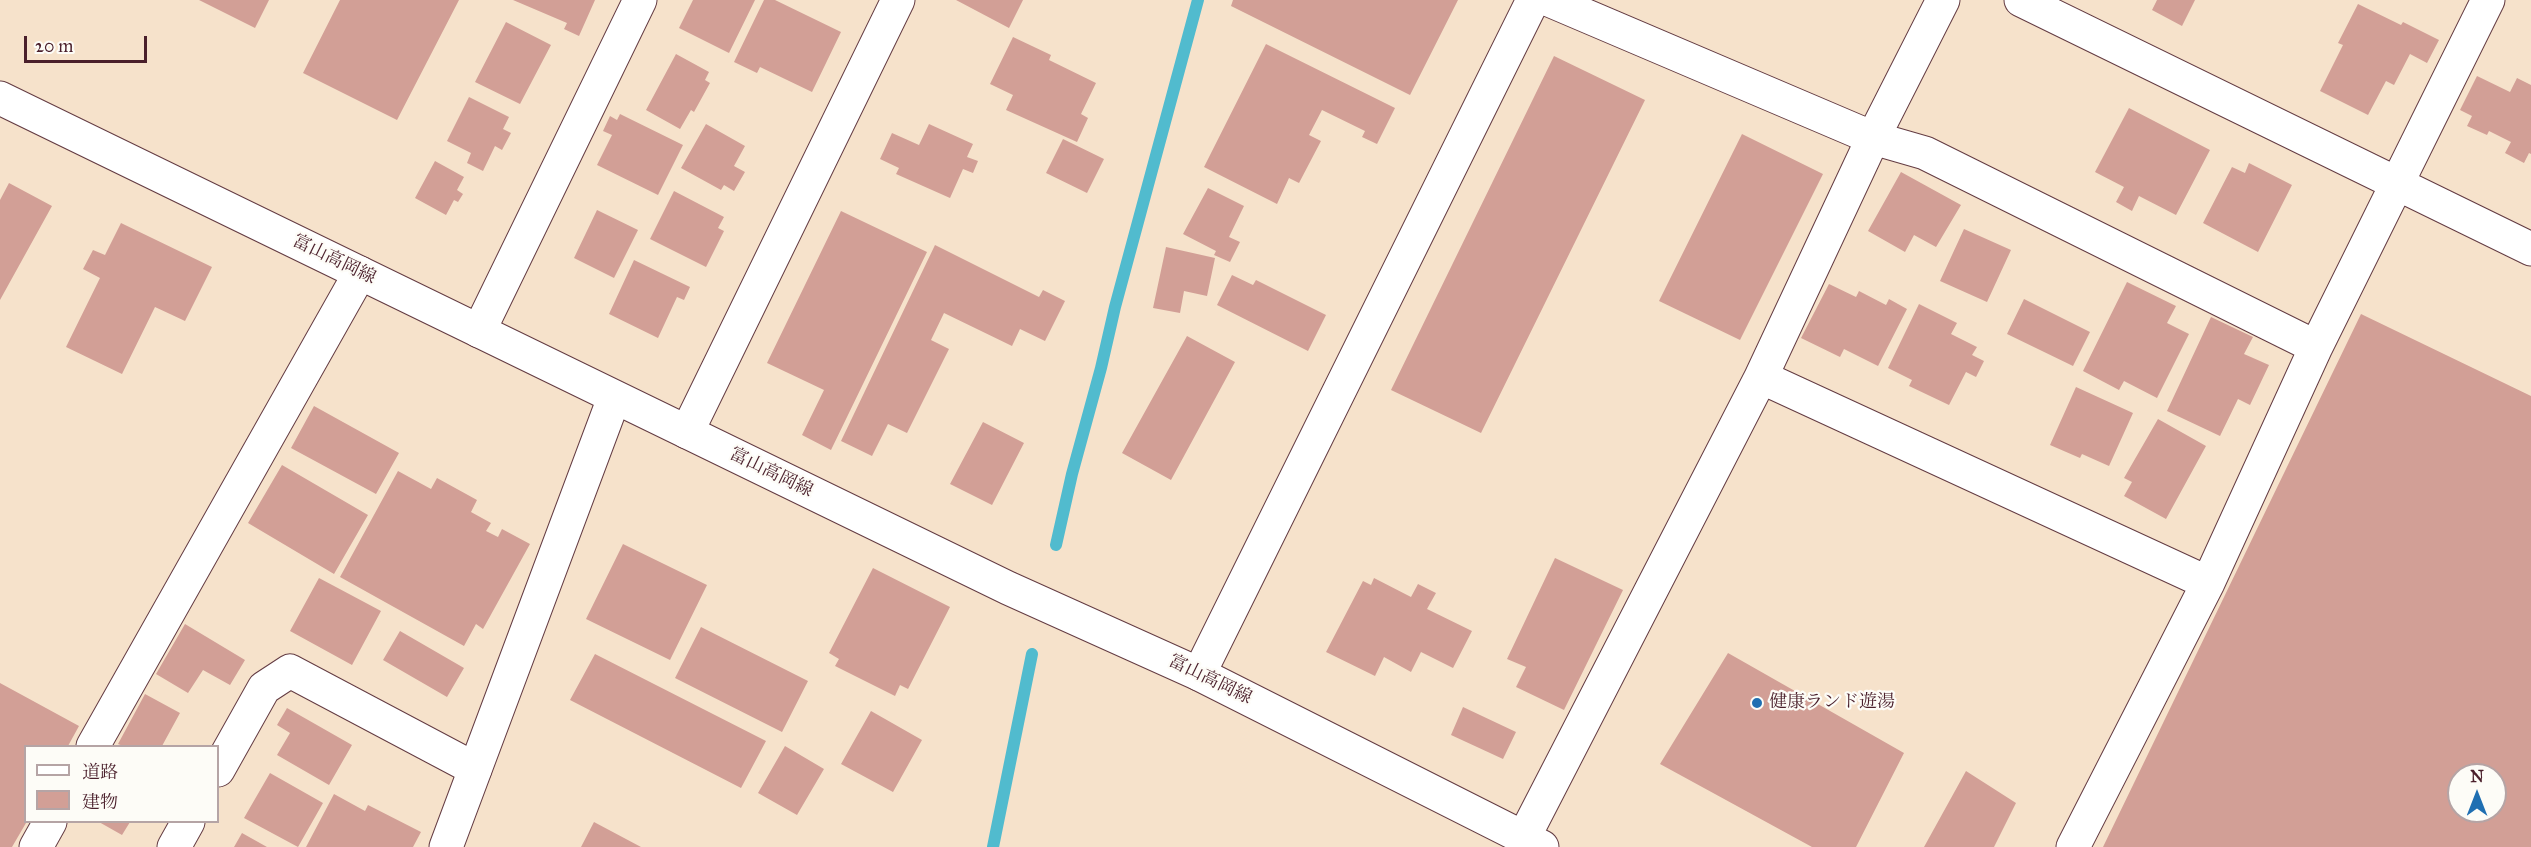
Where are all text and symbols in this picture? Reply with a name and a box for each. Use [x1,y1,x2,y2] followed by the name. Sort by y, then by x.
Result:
[27,24,150,62] scale bar
[35,35,73,57] text: 20 m
[289,231,379,289] street label: 富山高岡線
[726,444,816,502] street label: 富山高岡線
[1165,651,1255,709] street label: 富山高岡線
[1769,692,1895,714] place label: 健康ランド遊湯
[1750,696,1764,710] marker: 健康ランド遊湯
[24,745,219,823] legend
[82,761,118,783] text: 道路
[2447,763,2507,823] north arrow
[2470,767,2484,786] text: N
[82,791,118,813] text: 建物

